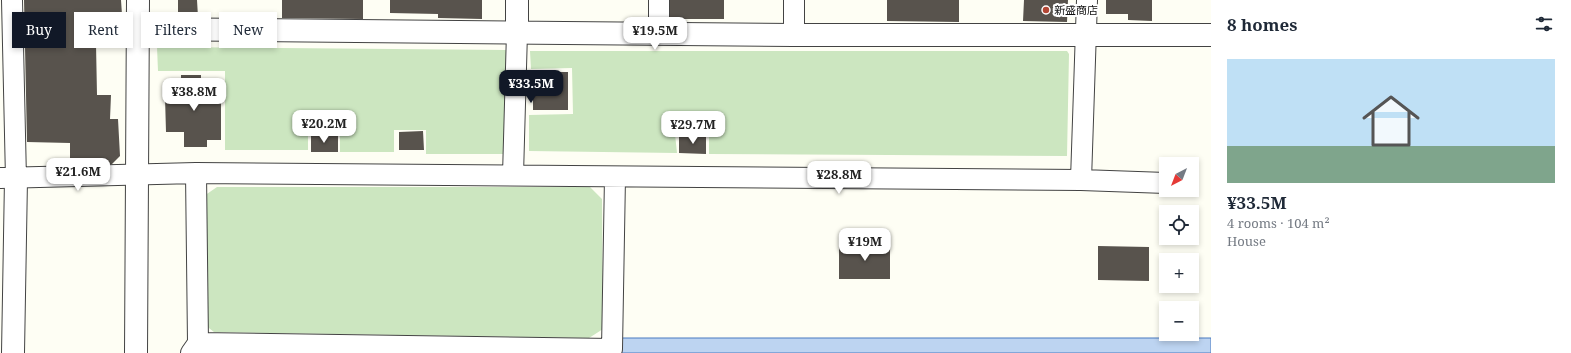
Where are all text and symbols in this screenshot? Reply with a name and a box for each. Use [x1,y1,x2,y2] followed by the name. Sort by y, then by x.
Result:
[1054,2,1098,17] place label: 新盛商店
[1041,5,1051,15] marker: 新盛商店
[12,12,66,48] chip: Buy
[74,12,133,48] chip: Rent
[141,12,211,48] chip: Filters
[219,12,277,48] chip: New
[1227,13,1297,36] text: 8 homes
[1533,13,1555,35] icon: filters
[622,17,688,51] pin: ¥19.5M
[632,21,678,39] text: ¥19.5M
[498,70,564,104] pin: ¥33.5M
[508,74,554,92] text: ¥33.5M
[161,78,227,112] pin: ¥38.8M
[171,82,217,100] text: ¥38.8M
[1355,85,1427,157] icon: home
[291,110,357,144] pin: ¥20.2M
[660,111,726,145] pin: ¥29.7M
[301,114,347,132] text: ¥20.2M
[670,115,716,133] text: ¥29.7M
[1159,157,1199,197] north arrow
[1159,157,1199,341] map controls
[45,158,111,192] pin: ¥21.6M
[806,161,872,195] pin: ¥28.8M
[55,162,101,180] text: ¥21.6M
[816,165,862,183] text: ¥28.8M
[1227,191,1287,214] text: ¥33.5M
[1159,205,1199,245] button: locate
[1227,214,1330,232] text: 4 rooms · 104 m²
[841,228,889,262] pin: ¥19M
[848,232,882,250] text: ¥19M
[1227,232,1266,250] text: House
[1159,253,1199,293] button: +
[1159,301,1199,341] button: −

